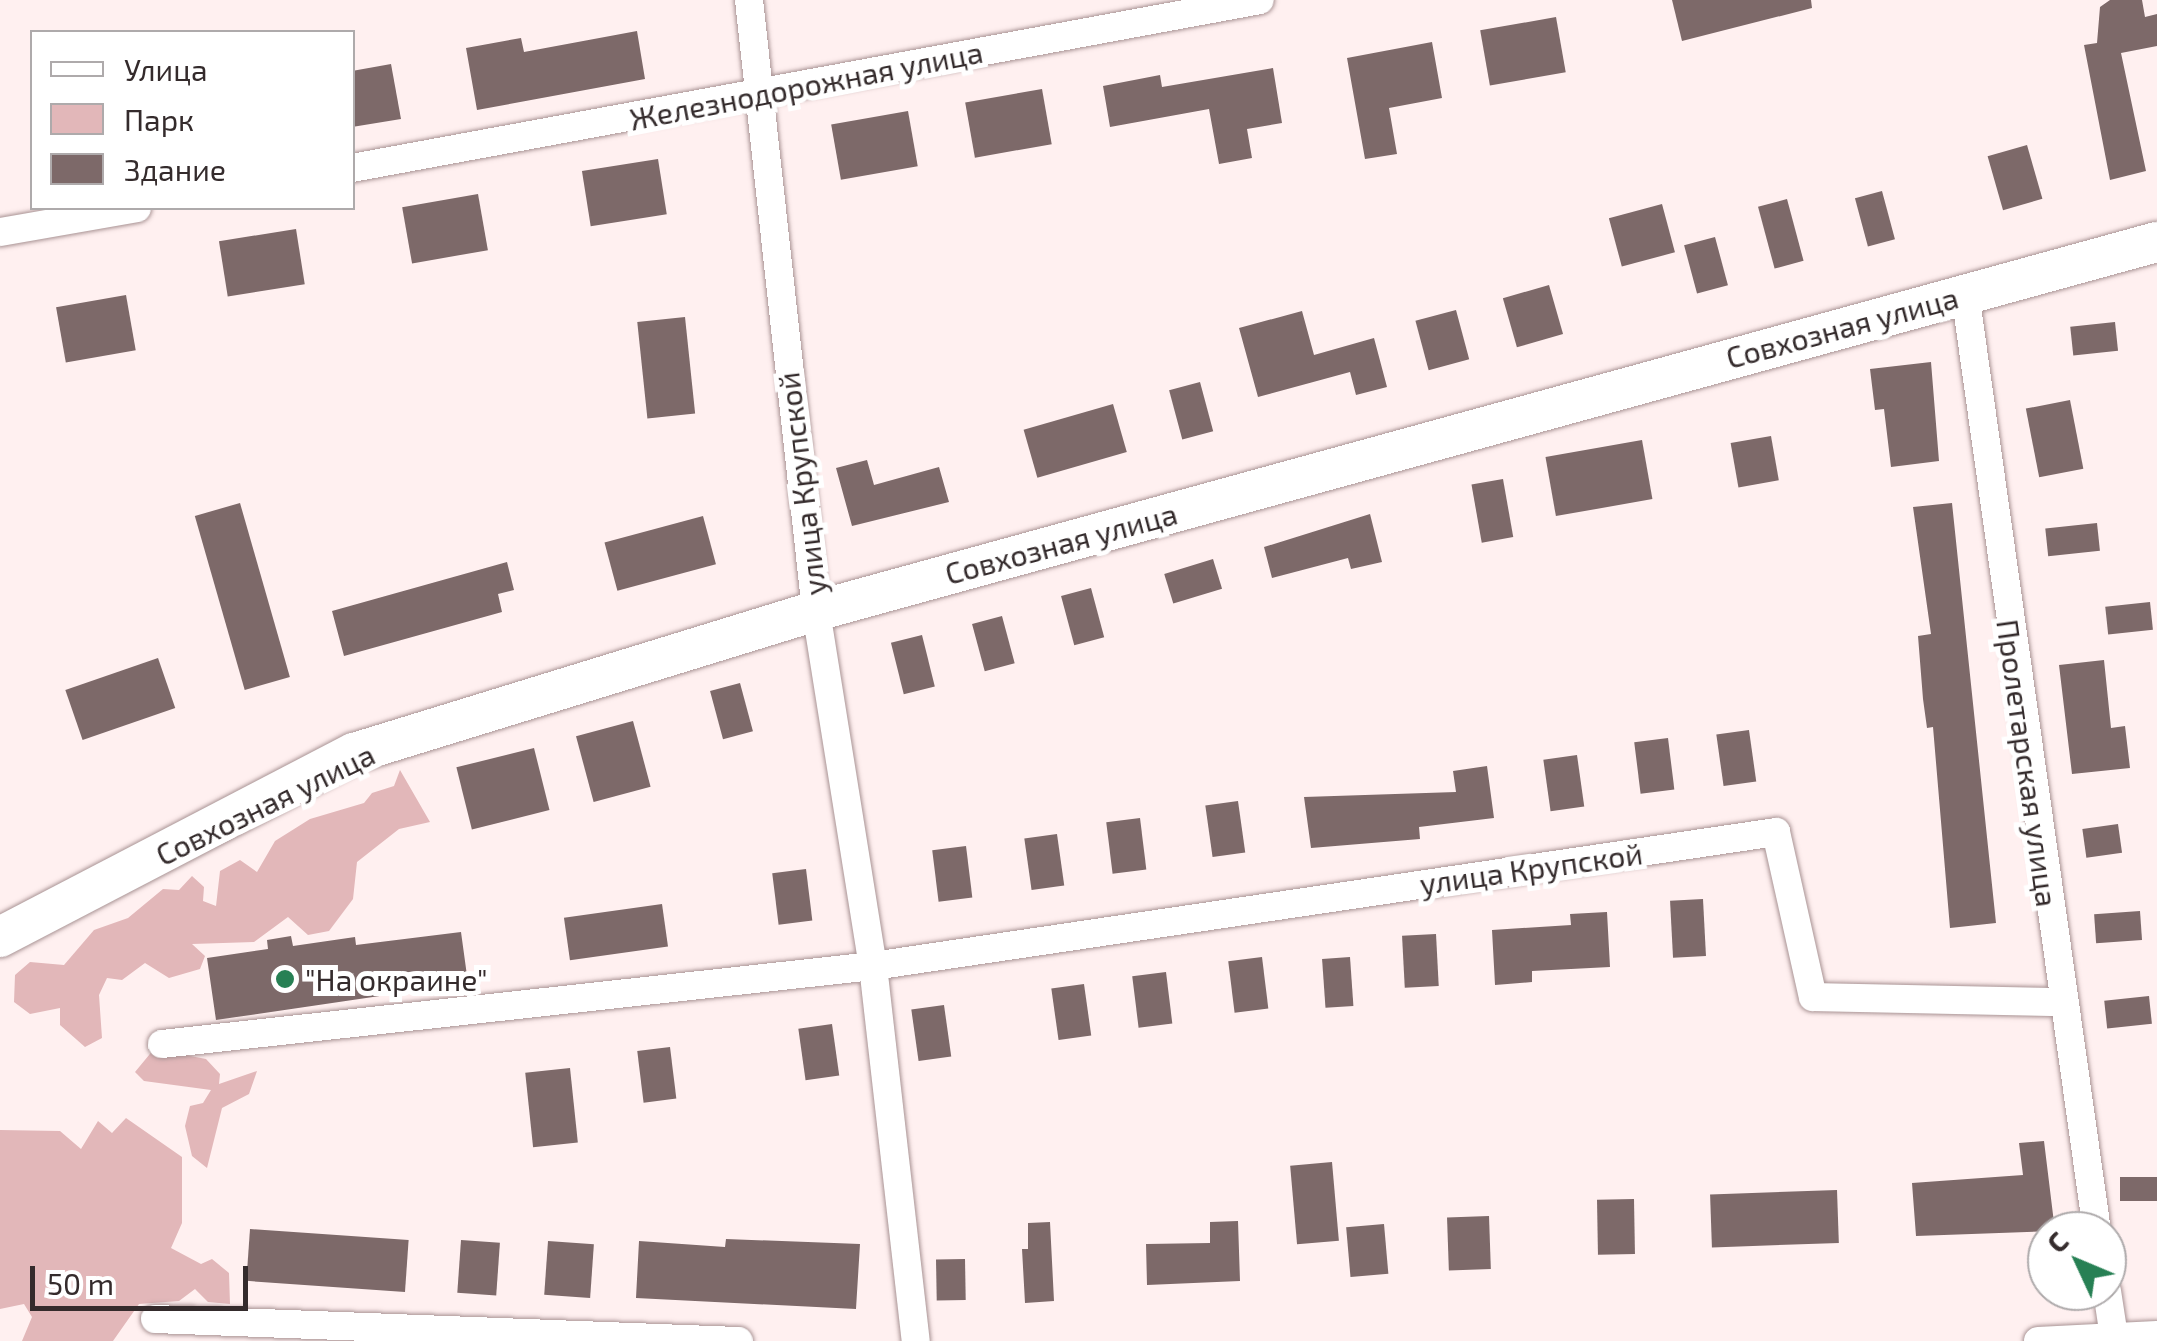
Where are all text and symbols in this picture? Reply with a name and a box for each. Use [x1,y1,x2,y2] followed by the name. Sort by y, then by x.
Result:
[30,30,355,210] legend
[626,33,986,137] street label: Железнодорожная улица
[124,51,208,87] text: Улица
[124,101,194,137] text: Парк
[124,151,226,187] text: Здание
[1722,279,1962,375] street label: Совхозная улица
[769,370,833,598] street label: улица Крупской
[941,495,1181,591] street label: Совхозная улица
[1990,617,2066,909] street label: Пролетарская улица
[150,735,380,873] street label: Совхозная улица
[1417,835,1645,901] street label: улица Крупской
[305,961,488,997] place label: "На окраине"
[274,968,296,990] marker: "На окраине"
[2027,1211,2127,1311] north arrow
[2039,1224,2075,1259] text: С
[35,1246,252,1308] scale bar
[47,1265,114,1301] text: 50 m

